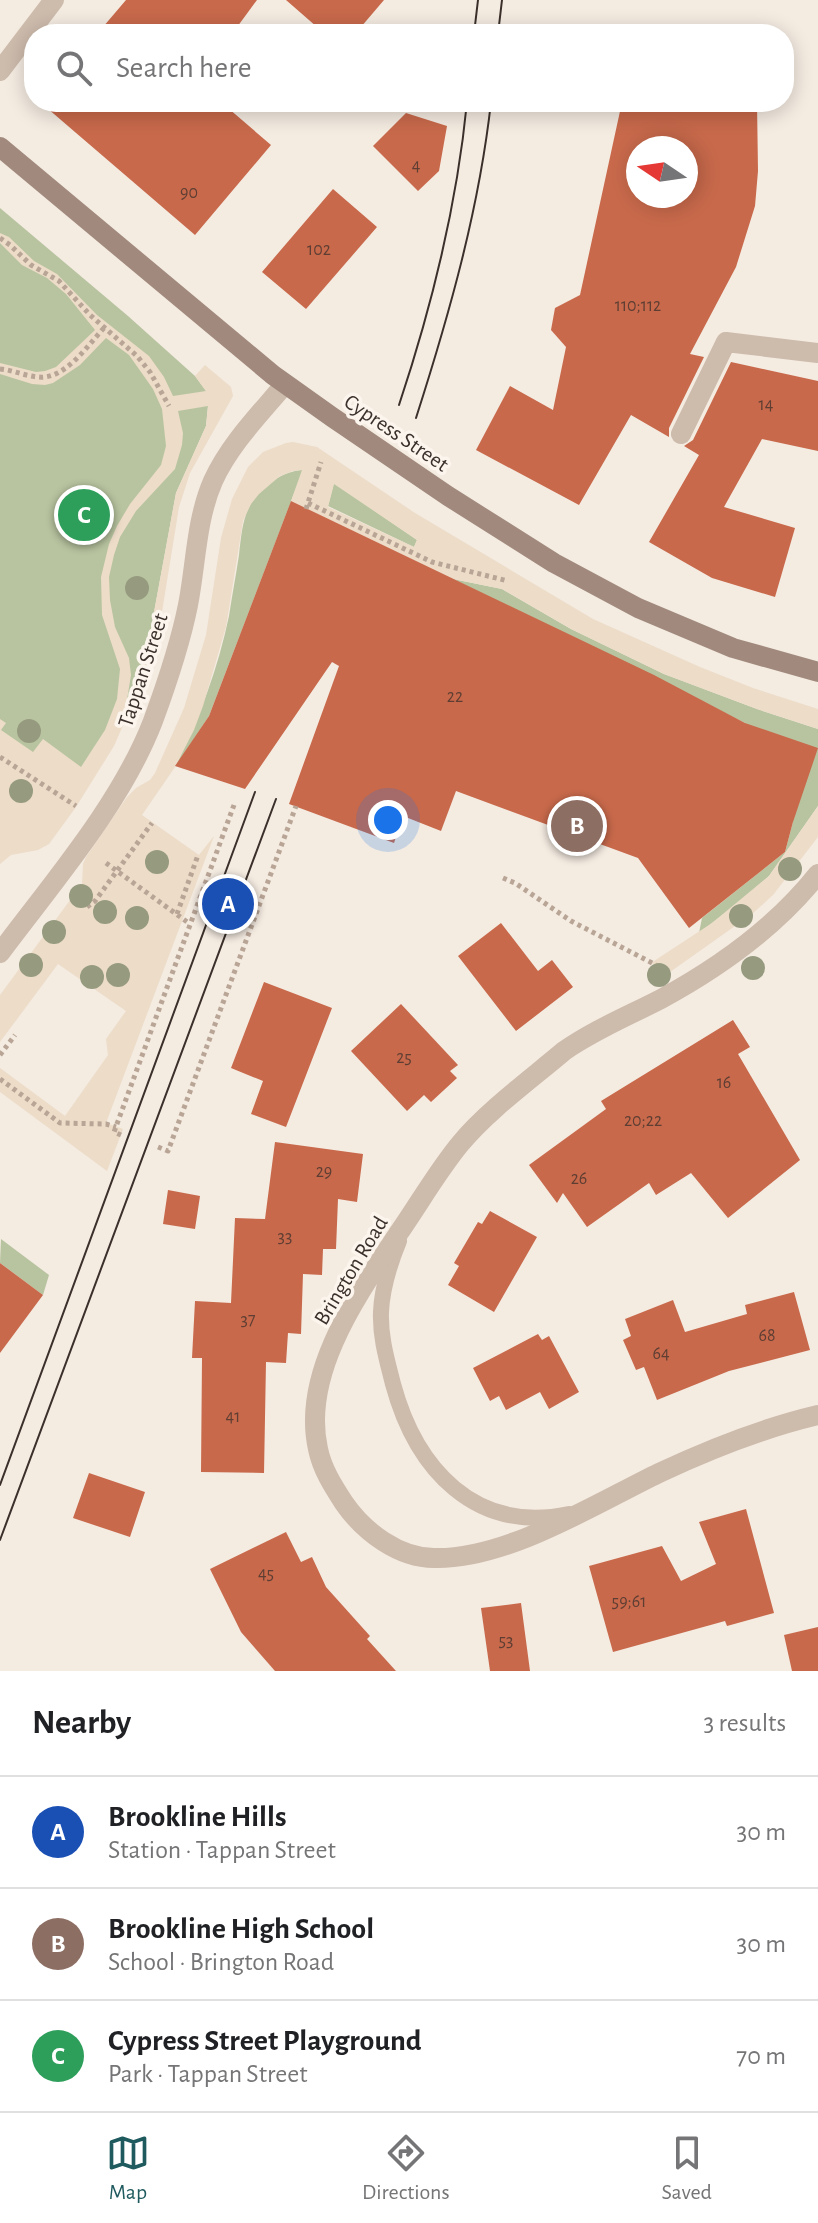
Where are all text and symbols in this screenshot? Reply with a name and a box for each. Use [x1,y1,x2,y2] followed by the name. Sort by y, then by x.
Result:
[24,24,794,112] search box
[52,46,96,90] icon: search
[116,53,252,83] text: Search here
[626,136,698,208] north arrow
[412,157,421,175] house number: 4
[180,184,198,202] house number: 90
[307,241,331,259] house number: 102
[615,297,661,315] house number: 110;112
[340,390,453,476] street label: Cypress Street
[759,396,774,414] house number: 14
[58,485,110,545] pin: C
[114,611,172,730] street label: Tappan Street
[447,688,463,706] house number: 22
[551,796,603,856] pin: B
[368,800,408,840] your location
[202,874,254,934] pin: A
[396,1049,412,1067] house number: 25
[717,1074,731,1092] house number: 16
[624,1112,662,1130] house number: 20;22
[316,1163,332,1181] house number: 29
[571,1170,587,1188] house number: 26
[310,1213,392,1329] street label: Brington Road
[278,1228,292,1246] house number: 33
[241,1311,255,1329] house number: 37
[759,1327,776,1345] house number: 68
[652,1345,670,1363] house number: 64
[226,1408,240,1426] house number: 41
[258,1565,274,1583] house number: 45
[612,1593,646,1611] house number: 59;61
[499,1632,513,1650] house number: 53
[32,1706,131,1740] text: Nearby
[703,1710,786,1736] text: 3 results
[108,1802,286,1832] text: Brookline Hills
[50,1819,66,1845] text: A
[736,1819,786,1845] text: 30 m
[108,1837,336,1863] text: Station · Tappan Street
[108,1914,374,1944] text: Brookline High School
[50,1931,66,1957] text: B
[736,1931,786,1957] text: 30 m
[108,1949,334,1975] text: School · Brington Road
[108,2026,422,2056] text: Cypress Street Playground
[51,2043,65,2069] text: C
[736,2043,786,2069] text: 70 m
[108,2061,308,2087] text: Park · Tappan Street
[106,2131,150,2205] tab: Map
[362,2131,450,2205] tab: Directions
[662,2131,712,2205] tab: Saved

